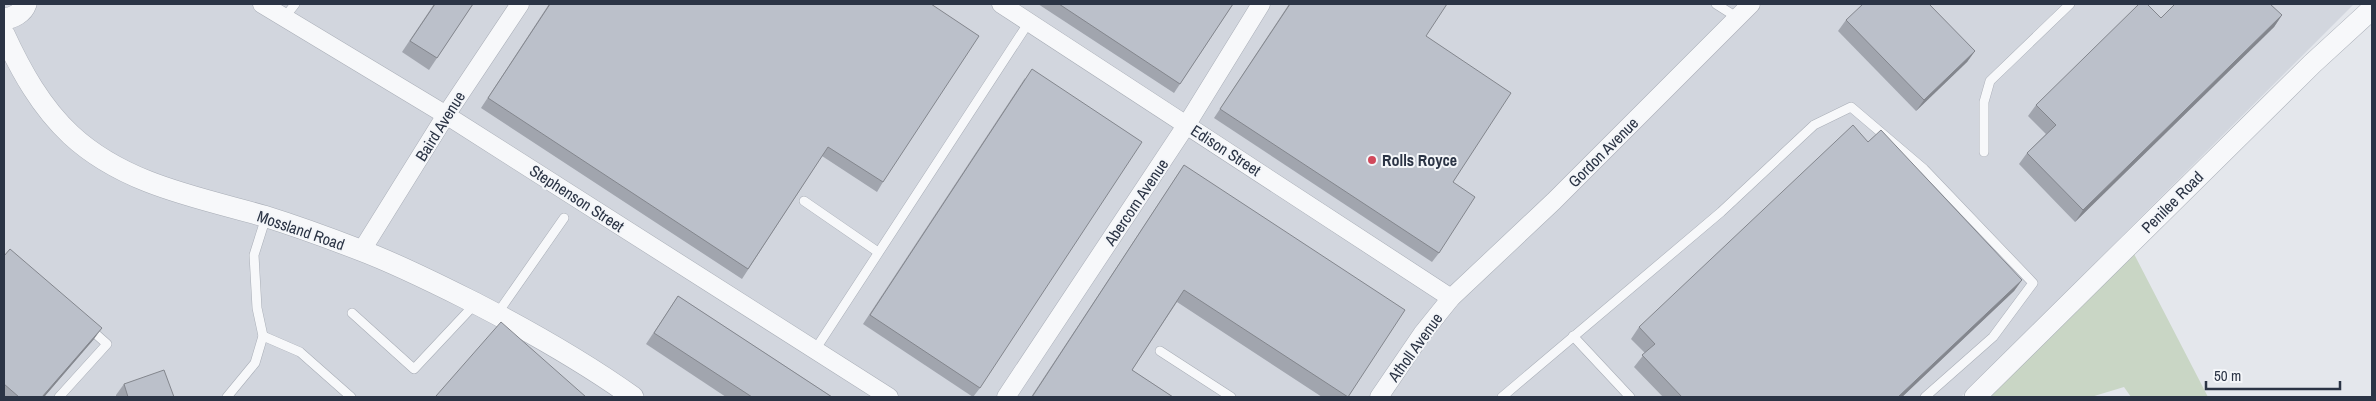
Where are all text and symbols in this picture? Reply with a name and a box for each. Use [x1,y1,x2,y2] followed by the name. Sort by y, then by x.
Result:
[410,87,470,165] street label: Baird Avenue
[1563,112,1643,192] street label: Gordon Avenue
[1187,119,1266,181] street label: Edison Street
[1382,149,1457,171] place label: Rolls Royce
[1098,154,1173,251] street label: Abercorn Avenue
[1366,154,1378,166] marker: Rolls Royce
[525,159,629,237] street label: Stephenson Street
[2136,166,2208,238] street label: Penilee Road
[254,205,348,255] street label: Mossland Road
[1382,308,1447,387] street label: Atholl Avenue
[2206,358,2340,390] scale bar
[2214,365,2241,386] text: 50 m

